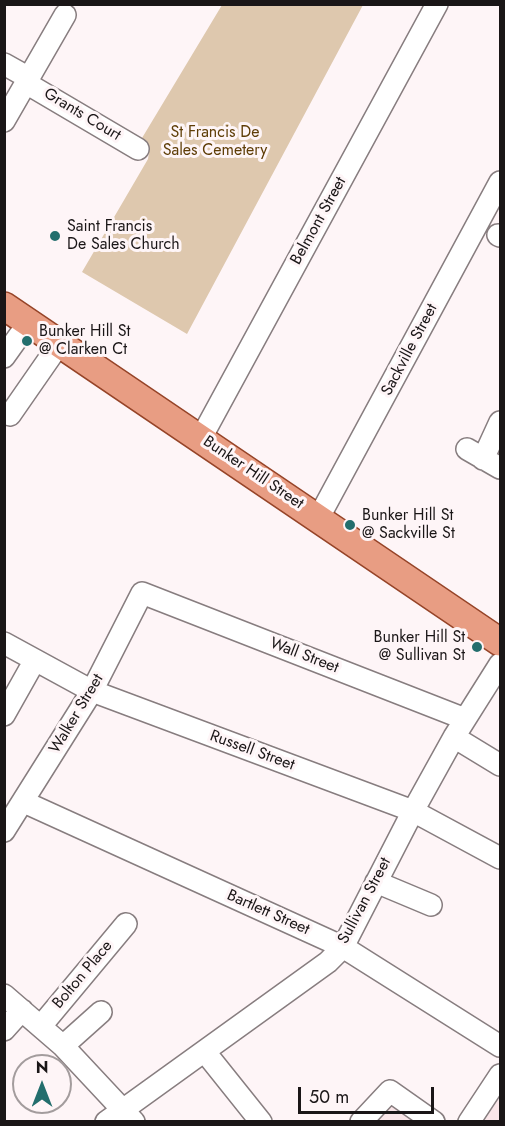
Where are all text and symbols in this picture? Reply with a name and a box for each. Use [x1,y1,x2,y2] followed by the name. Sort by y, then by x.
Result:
[40,84,124,146] street label: Grants Court
[163,123,267,161] park label: St Francis De Sales Cemetery
[287,174,351,268] street label: Belmont Street
[67,217,180,255] place label: Saint Francis De Sales Church
[48,229,62,243] marker: Saint Francis De Sales Church
[378,301,442,399] street label: Sackville Street
[39,322,130,360] place label: Bunker Hill St @ Clarken Ct
[20,334,34,348] marker: Bunker Hill St @ Clarken Ct
[199,432,307,514] street label: Bunker Hill Street
[362,506,455,544] place label: Bunker Hill St @ Sackville St
[343,518,357,532] marker: Bunker Hill St @ Sackville St
[374,628,465,666] place label: Bunker Hill St @ Sullivan St
[267,634,341,678] street label: Wall Street
[470,640,484,654] marker: Bunker Hill St @ Sullivan St
[46,671,108,757] street label: Walker Street
[207,727,297,775] street label: Russell Street
[334,855,396,947] street label: Sullivan Street
[224,886,312,940] street label: Bartlett Street
[49,937,117,1013] street label: Bolton Place
[12,1054,72,1114] north arrow
[36,1056,48,1079] text: N
[301,1075,438,1113] scale bar
[309,1084,349,1110] text: 50 m

